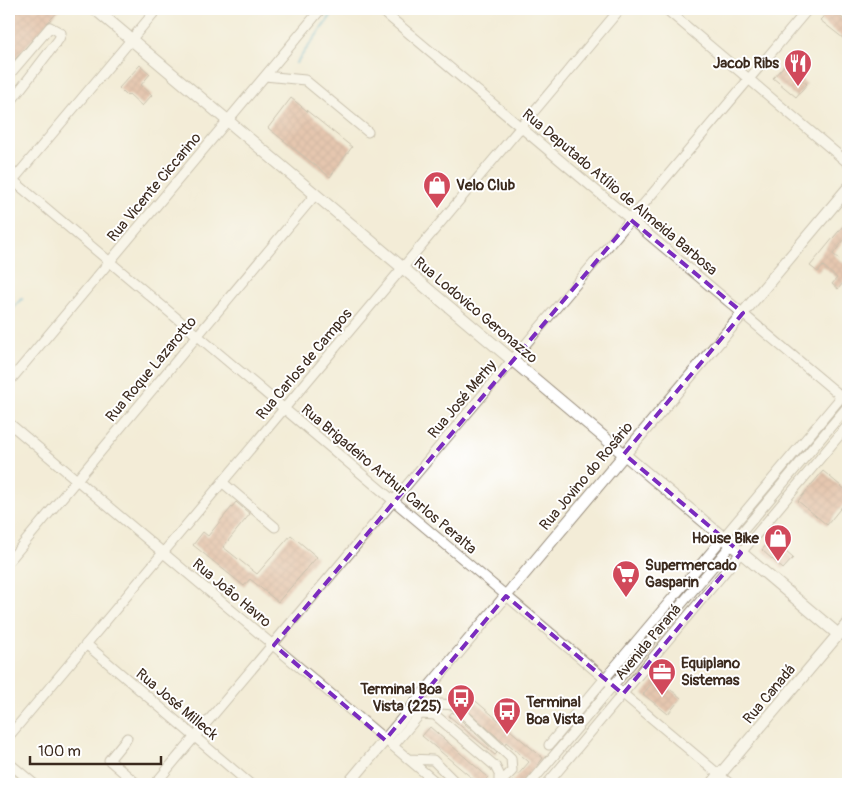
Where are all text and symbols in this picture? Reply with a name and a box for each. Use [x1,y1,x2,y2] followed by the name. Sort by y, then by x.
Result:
[783,48,813,87] restaurant icon: Jacob Ribs
[713,54,779,73] place label: Jacob Ribs
[518,105,721,280] street label: Rua Deputado Atílio de Almeida Barbosa
[103,129,206,246] street label: Rua Vicente Ciccarino
[422,170,452,209] shop icon: Velo Club
[456,176,515,195] place label: Velo Club
[410,253,542,368] street label: Rua Lodovico Geronazzo
[252,305,357,424] street label: Rua Carlos de Campos
[102,313,201,426] street label: Rua Roque Lazarotto
[424,356,501,442] street label: Rua José Merhy
[297,400,480,559] street label: Rua Brigadeiro Arthur Carlos Peralta
[535,418,637,535] street label: Rua Jovino do Rosário
[763,523,793,562] shop icon: House Bike
[692,529,760,548] place label: House Bike
[188,555,275,632] street label: Rua João Havro
[645,556,737,592] place label: Supermercado Gasparin
[611,559,641,598] supermarket icon: Supermercado Gasparin
[611,600,686,684] street label: Avenida Paraná
[681,654,740,690] place label: Equiplano Sistemas
[647,657,677,696] office icon: Equiplano Sistemas
[739,661,800,728] street label: Rua Canadá
[132,664,222,745] street label: Rua José Milleck
[359,680,442,716] place label: Terminal Boa Vista (225)
[446,683,476,722] bus stop icon: Terminal Boa Vista (225)
[525,693,584,729] place label: Terminal Boa Vista
[492,696,522,735] bus stop icon: Terminal Boa Vista
[30,733,161,765] scale bar
[38,742,81,761] text: 100 m

